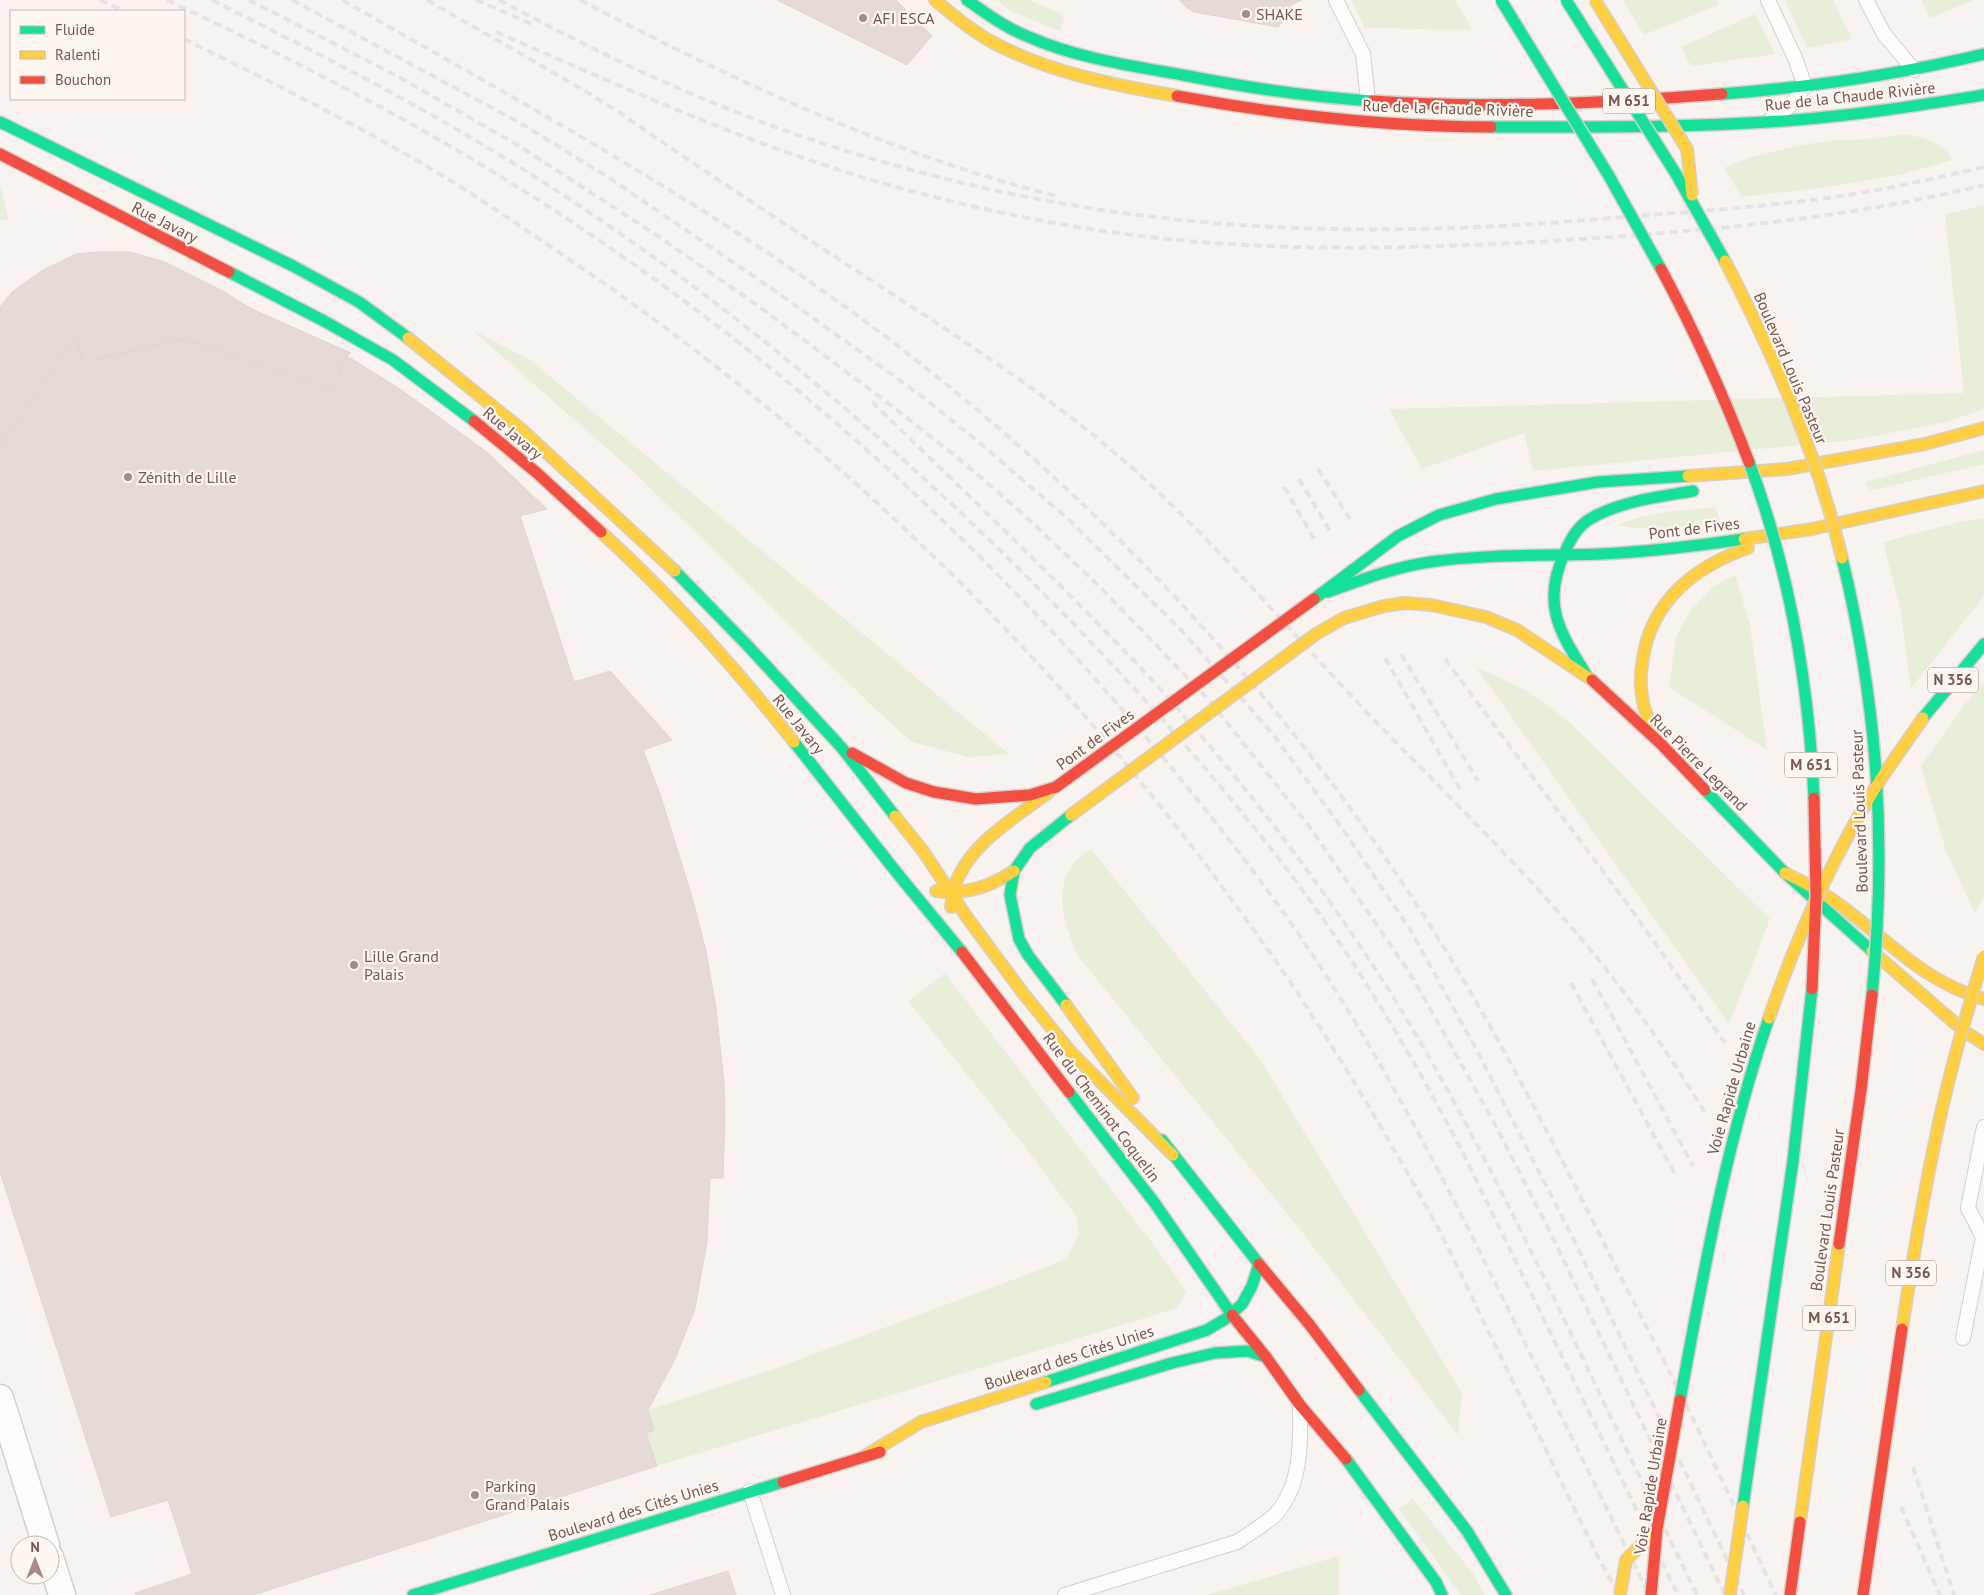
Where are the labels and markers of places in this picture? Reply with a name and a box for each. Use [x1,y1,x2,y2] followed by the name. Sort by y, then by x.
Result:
[1256,4,1303,24] place label: SHAKE
[873,8,935,28] place label: AFI ESCA
[1240,8,1252,20] marker: SHAKE
[857,12,869,24] marker: AFI ESCA
[138,467,237,487] place label: Zénith de Lille
[122,471,134,483] marker: Zénith de Lille
[364,946,439,984] place label: Lille Grand Palais
[348,959,360,971] marker: Lille Grand Palais
[485,1476,570,1514] place label: Parking Grand Palais
[469,1489,481,1501] marker: Parking Grand Palais

